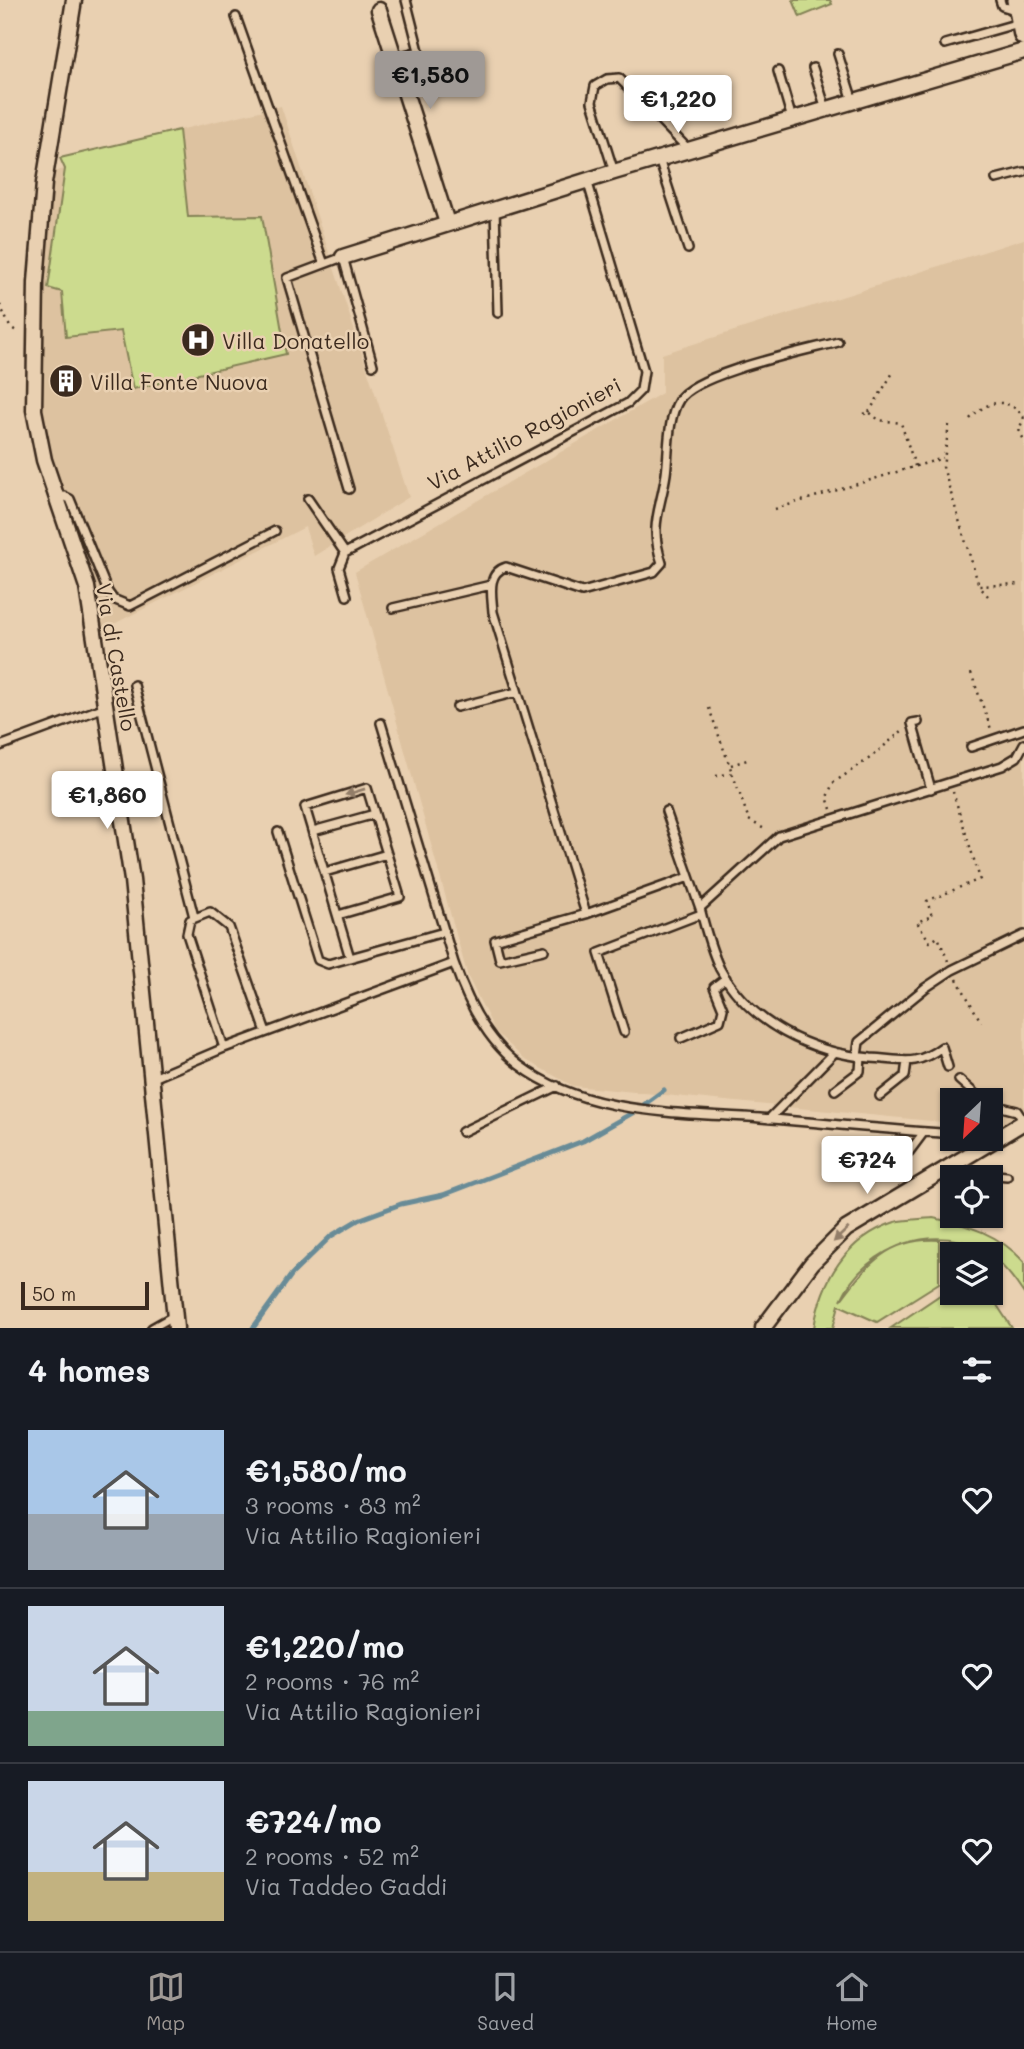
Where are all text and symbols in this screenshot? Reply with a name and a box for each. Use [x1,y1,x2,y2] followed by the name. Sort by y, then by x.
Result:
[373,52,487,111] pin: €1,580
[391,59,469,89] text: €1,580
[621,76,735,135] pin: €1,220
[640,83,716,113] text: €1,220
[179,321,217,359] hospital icon: Villa Donatello
[222,327,369,354] place label: Villa Donatello
[47,362,85,400] building icon: Villa Fonte Nuova
[90,368,269,395] place label: Villa Fonte Nuova
[422,370,626,496] street label: Via Attilio Ragionieri
[91,581,143,733] street label: Via di Castello
[50,772,164,831] pin: €1,860
[68,779,146,809] text: €1,860
[344,787,365,797] one-way arrow
[940,1088,1003,1152] north arrow
[940,1088,1003,1305] map controls
[826,1136,908,1196] pin: €724
[838,1144,896,1174] text: €724
[940,1165,1003,1228] button: locate
[832,1227,850,1243] one-way arrow
[940,1242,1003,1305] button: layers
[21,1279,149,1311] scale bar
[32,1281,76,1306] text: 50 m
[28,1350,150,1390] text: 4 homes
[958,1351,996,1389] icon: filters
[245,1450,407,1490] text: €1,580/mo
[84,1458,168,1542] icon: home
[958,1481,996,1519] icon: heart
[245,1490,421,1520] text: 3 rooms · 83 m²
[245,1520,481,1550] text: Via Attilio Ragionieri
[245,1626,404,1666] text: €1,220/mo
[84,1634,168,1718] icon: home
[958,1657,996,1695] icon: heart
[245,1666,419,1696] text: 2 rooms · 76 m²
[245,1696,481,1726] text: Via Attilio Ragionieri
[245,1801,381,1841] text: €724/mo
[84,1809,168,1893] icon: home
[958,1832,996,1870] icon: heart
[245,1841,419,1871] text: 2 rooms · 52 m²
[245,1871,448,1901] text: Via Taddeo Gaddi
[146,1968,185,2035] tab: Map
[477,1968,534,2035] tab: Saved
[826,1968,878,2035] tab: Home

